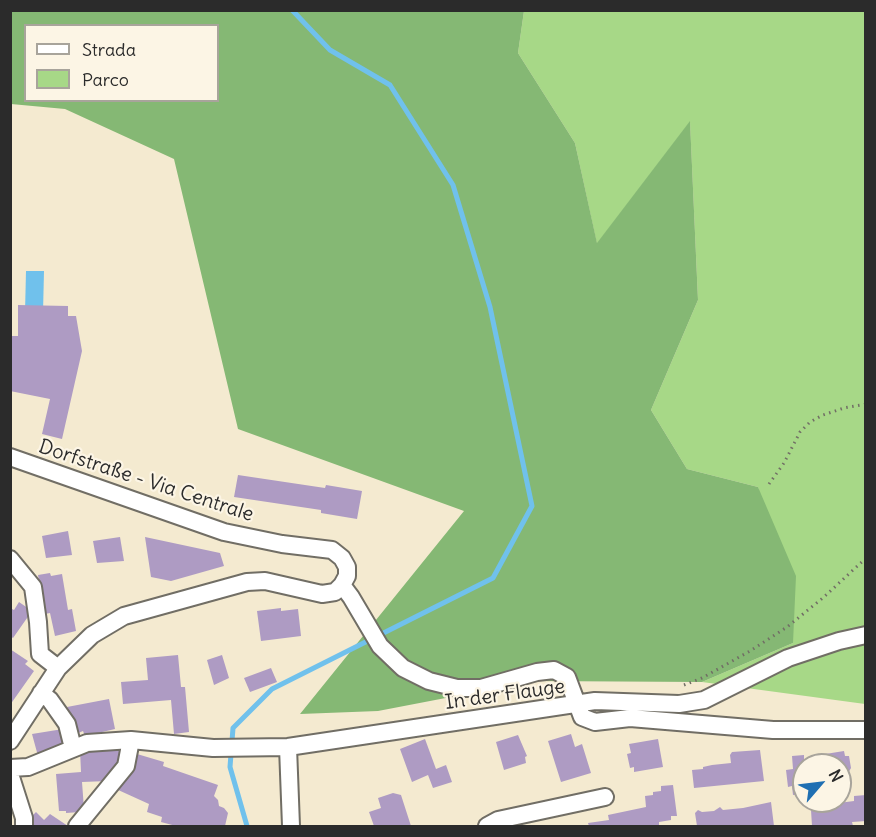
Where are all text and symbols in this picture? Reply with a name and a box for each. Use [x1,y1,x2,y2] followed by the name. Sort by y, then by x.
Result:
[24,24,219,102] legend
[82,38,136,61] text: Strada
[82,68,129,91] text: Parco
[36,435,256,527] street label: Dorfstraße - Via Centrale
[443,675,567,715] street label: In der Flauge
[792,753,852,813] north arrow
[825,766,848,785] text: N

